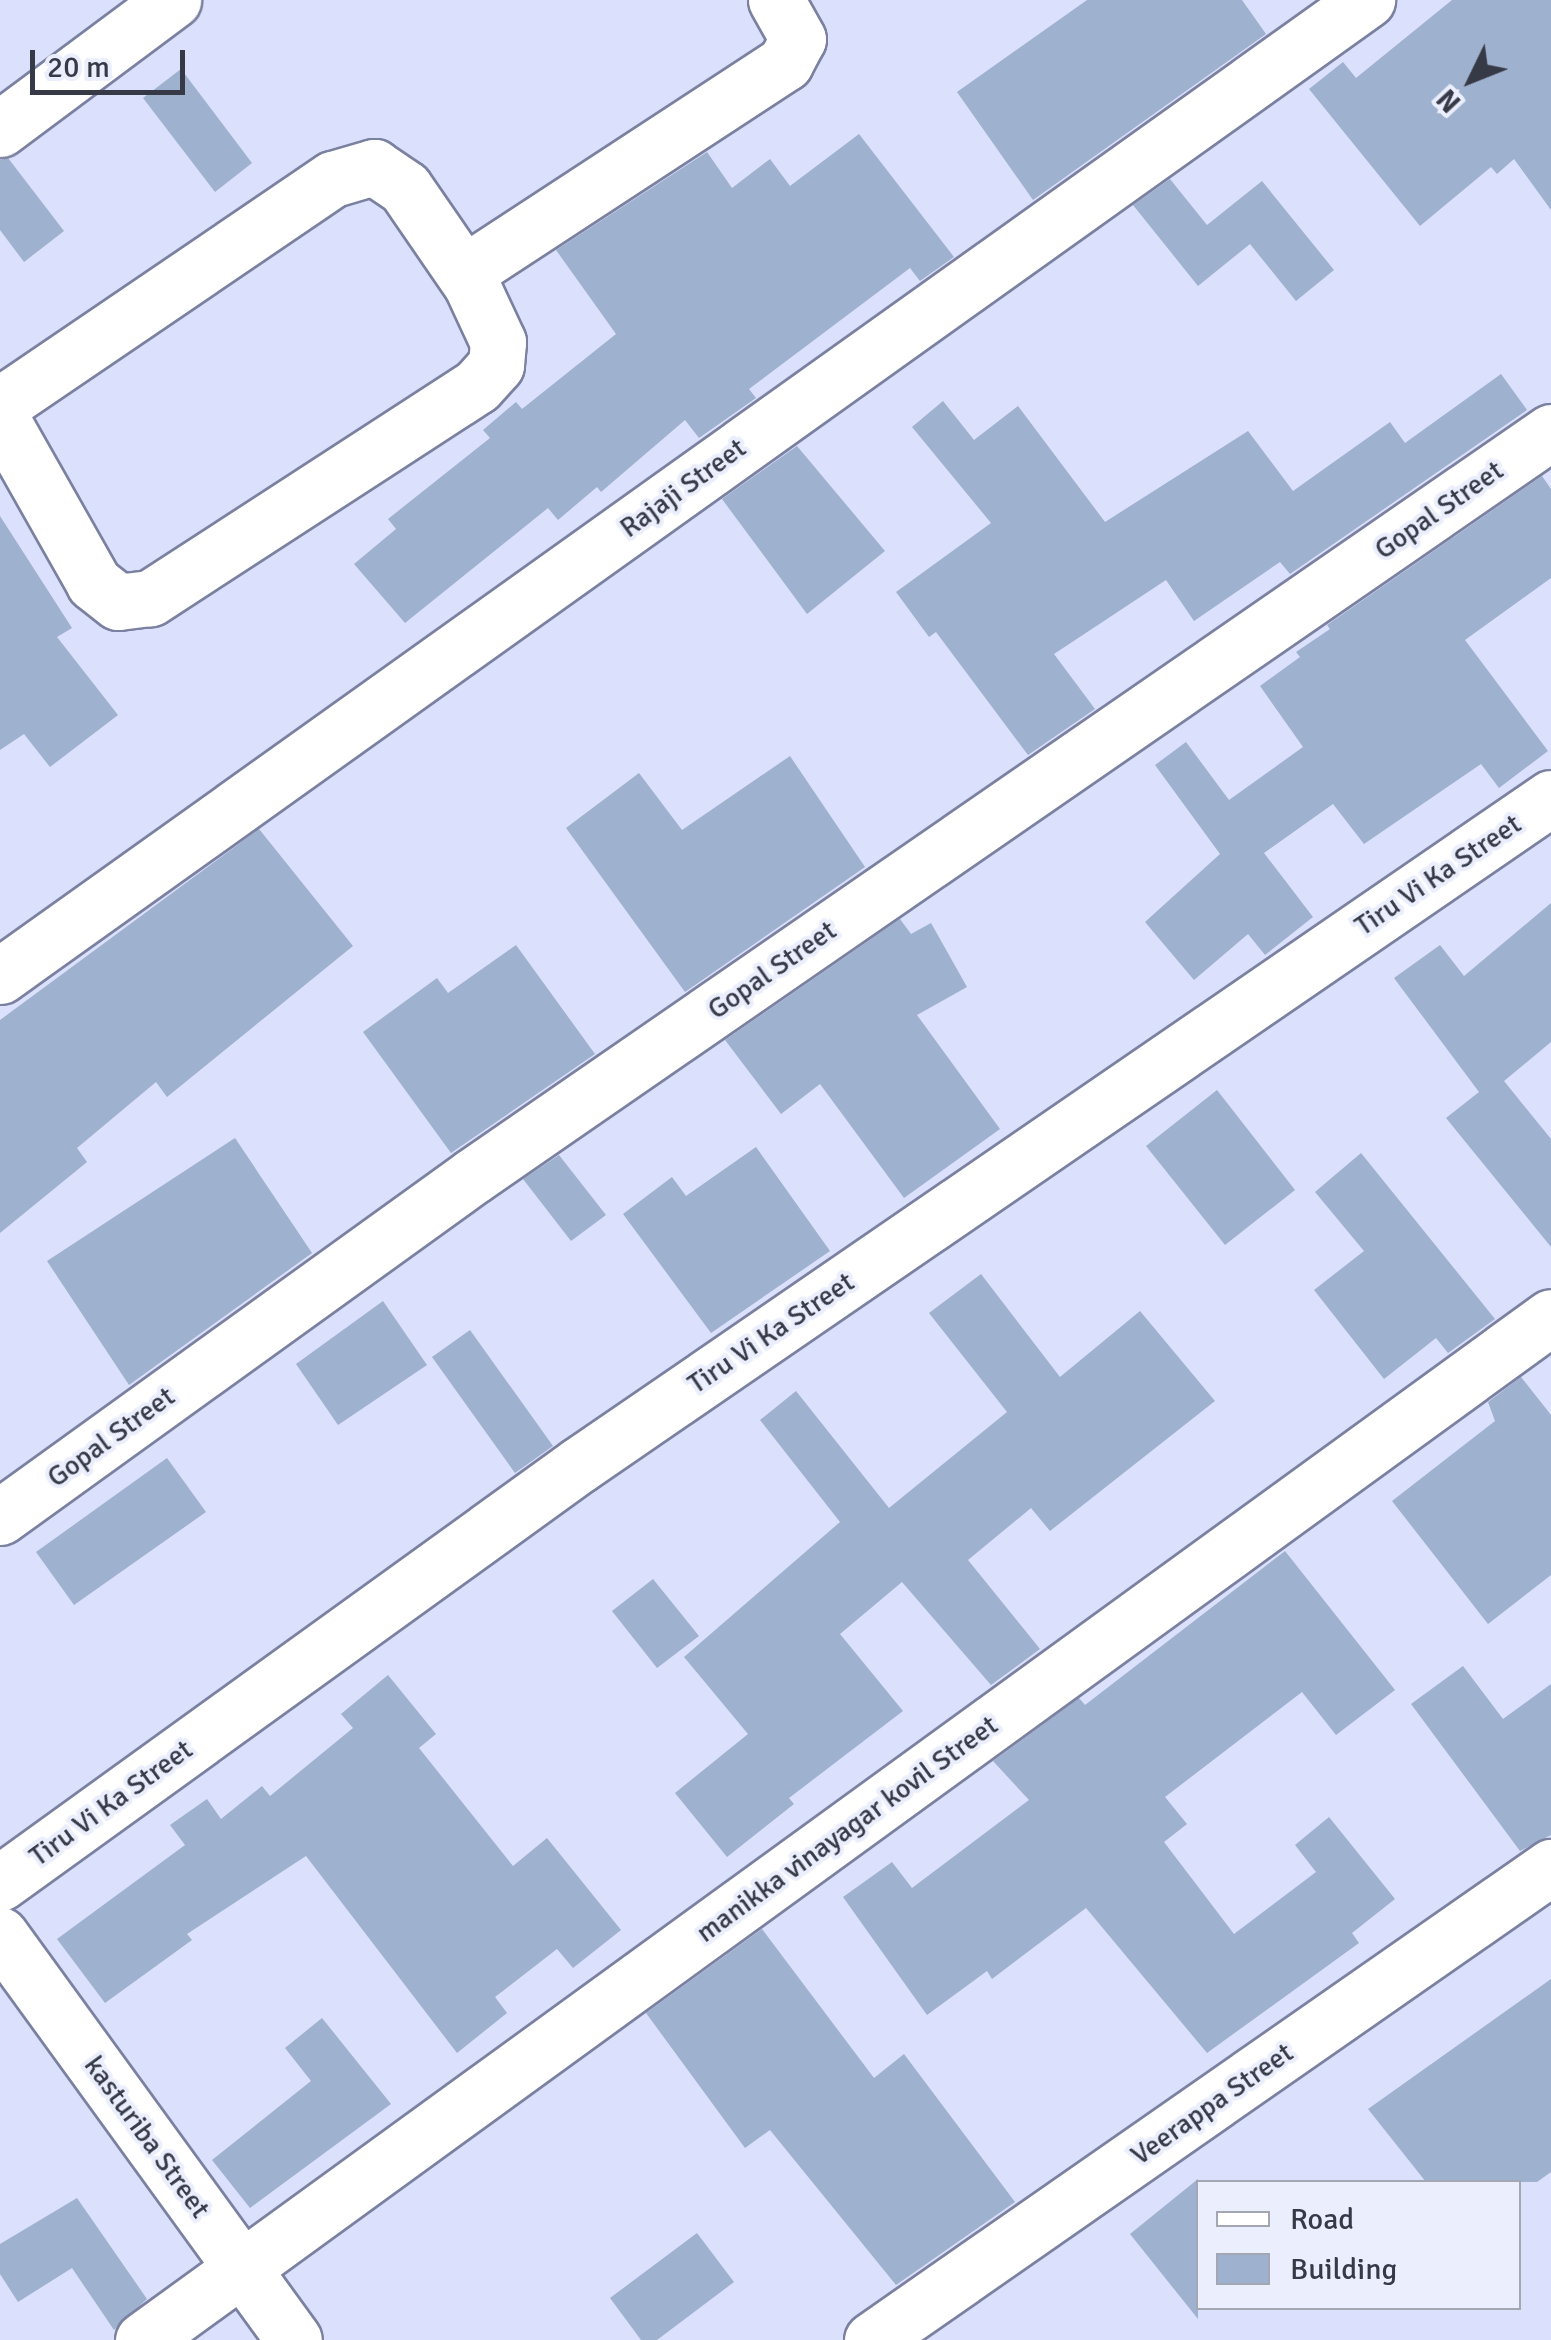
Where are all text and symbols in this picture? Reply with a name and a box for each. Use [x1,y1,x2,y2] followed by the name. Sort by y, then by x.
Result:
[35,30,190,92] scale bar
[1421,30,1521,130] north arrow
[47,49,110,86] text: 20 m
[1430,82,1468,119] text: N
[614,431,752,545] street label: Rajaji Street
[1368,454,1510,566] street label: Gopal Street
[1349,807,1527,943] street label: Tiru Vi Ka Street
[701,914,843,1026] street label: Gopal Street
[682,1265,860,1401] street label: Tiru Vi Ka Street
[41,1380,181,1494] street label: Gopal Street
[690,1708,1004,1950] street label: manikka vinayagar kovil Street
[23,1733,199,1873] street label: Tiru Vi Ka Street
[1125,2036,1299,2172] street label: Veerappa Street
[77,2049,217,2225] street label: kasturiba Street
[1196,2180,1521,2310] legend
[1290,2201,1354,2238] text: Road
[1290,2251,1397,2288] text: Building

